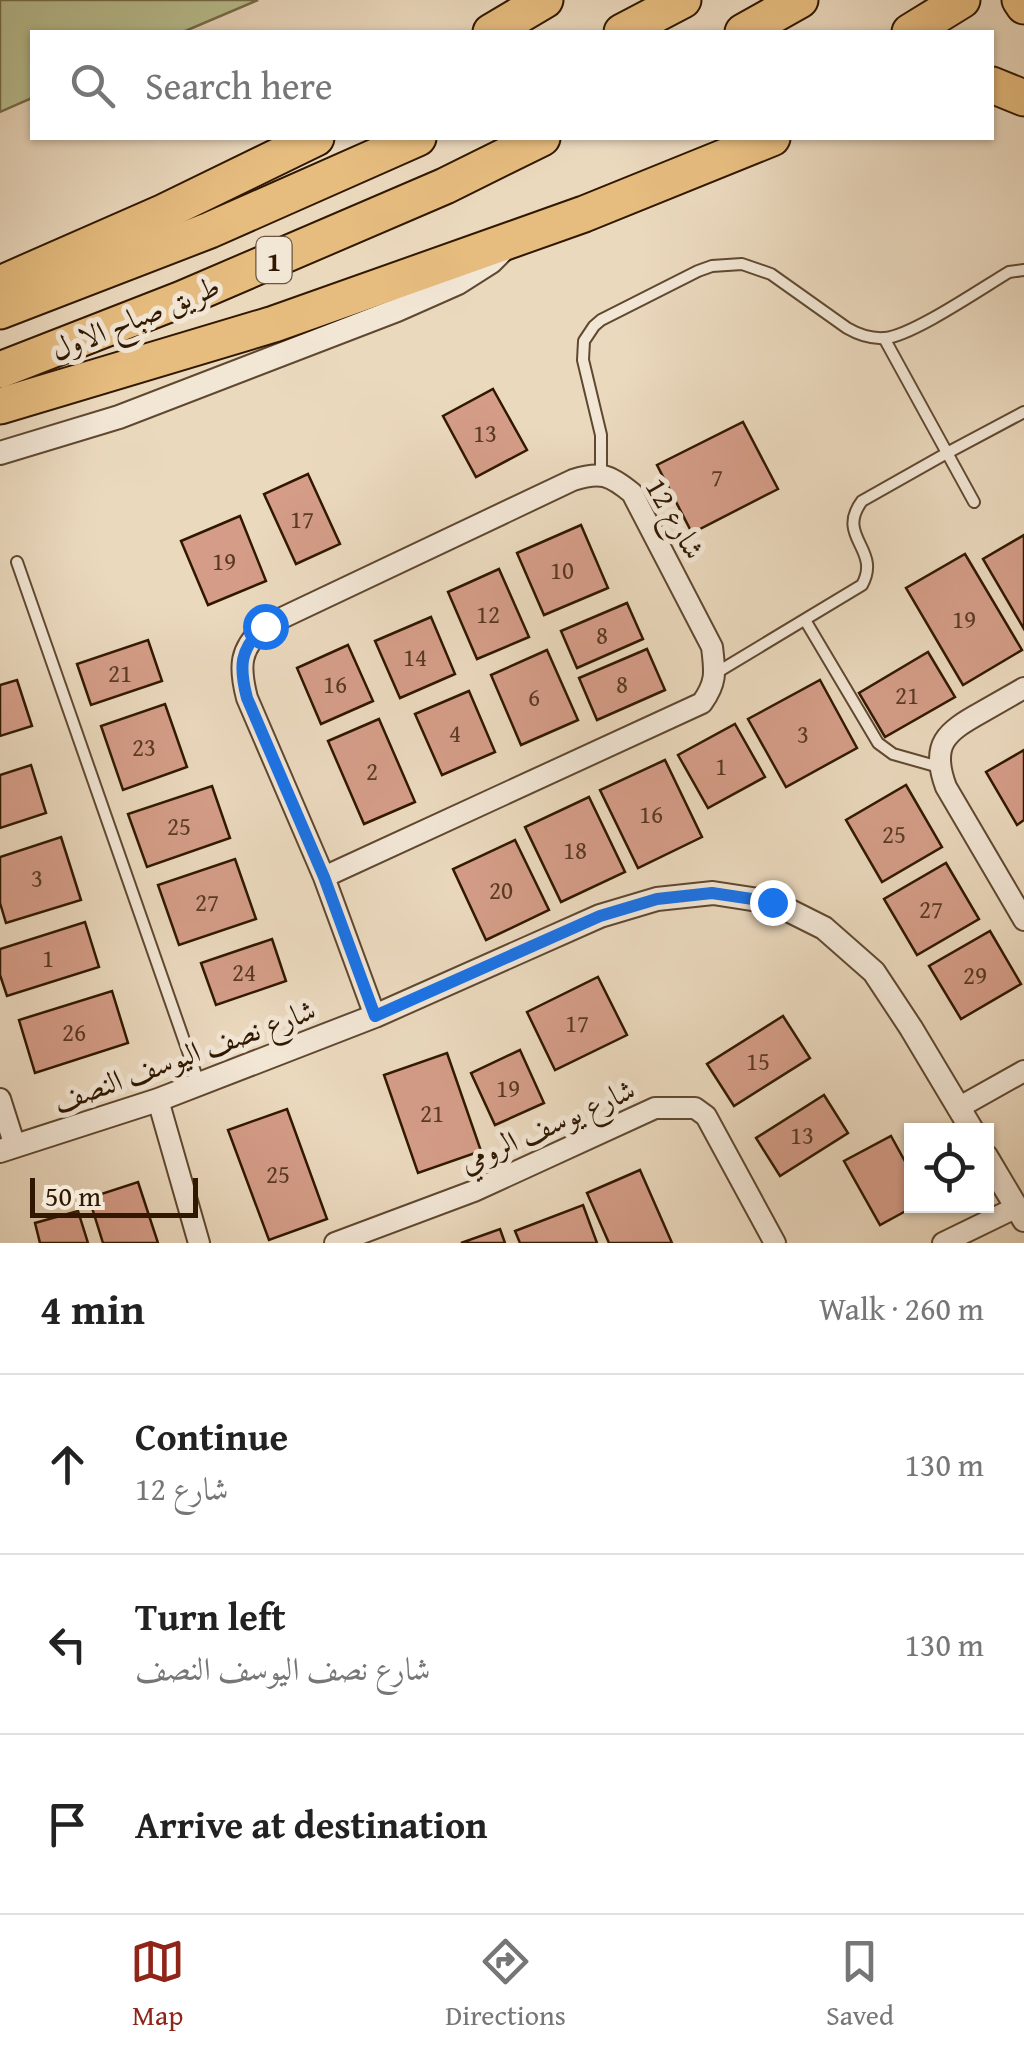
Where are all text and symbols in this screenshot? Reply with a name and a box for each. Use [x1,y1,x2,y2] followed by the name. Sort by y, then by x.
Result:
[30,30,994,140] search box
[145,57,333,113] text: Search here
[65,58,120,113] icon: search
[256,237,292,283] road number: 1
[44,263,228,376] street label: طريق صباح الاول
[473,415,497,451] house number: 13
[711,459,723,495] house number: 7
[632,469,717,569] street label: شارع 12
[290,501,314,537] house number: 17
[212,543,236,579] house number: 19
[550,552,574,588] house number: 10
[476,596,500,632] house number: 12
[952,601,976,637] house number: 19
[243,604,289,650] route start
[596,617,608,653] house number: 8
[403,639,427,675] house number: 14
[108,655,132,691] house number: 21
[323,666,347,702] house number: 16
[616,666,628,702] house number: 8
[895,677,919,713] house number: 21
[528,679,540,715] house number: 6
[449,715,461,751] house number: 4
[797,716,809,752] house number: 3
[132,729,156,765] house number: 23
[715,748,727,784] house number: 1
[366,753,378,789] house number: 2
[639,796,663,832] house number: 16
[167,808,191,844] house number: 25
[882,816,906,852] house number: 25
[563,832,587,868] house number: 18
[31,860,43,896] house number: 3
[489,872,513,908] house number: 20
[750,880,796,926] route end
[195,884,219,920] house number: 27
[919,891,943,927] house number: 27
[42,940,54,976] house number: 1
[232,954,256,990] house number: 24
[963,957,987,993] house number: 29
[46,987,323,1127] street label: شارع نصف اليوسف النصف
[565,1005,589,1041] house number: 17
[62,1014,86,1050] house number: 26
[746,1043,770,1079] house number: 15
[452,1067,644,1187] street label: شارع يوسف الرومي
[496,1070,520,1106] house number: 19
[420,1095,444,1131] house number: 21
[790,1117,814,1153] house number: 13
[904,1123,994,1213] map controls
[904,1123,994,1213] button: locate
[266,1156,290,1192] house number: 25
[30,1173,198,1218] scale bar
[45,1175,101,1216] text: 50 m
[40,1278,145,1339] text: 4 min
[819,1285,984,1332] text: Walk · 260 m
[135,1408,288,1464] text: Continue
[40,1437,95,1492] icon: ahead
[905,1441,984,1488] text: 130 m
[135,1465,228,1512] text: شارع 12
[135,1588,286,1644] text: Turn left
[40,1617,95,1672] icon: left
[905,1621,984,1668] text: 130 m
[135,1645,430,1692] text: شارع نصف اليوسف النصف
[135,1796,488,1852] text: Arrive at destination
[40,1797,95,1852] icon: arrive
[130,1934,185,2035] tab: Map
[445,1934,566,2035] tab: Directions
[826,1934,894,2035] tab: Saved

